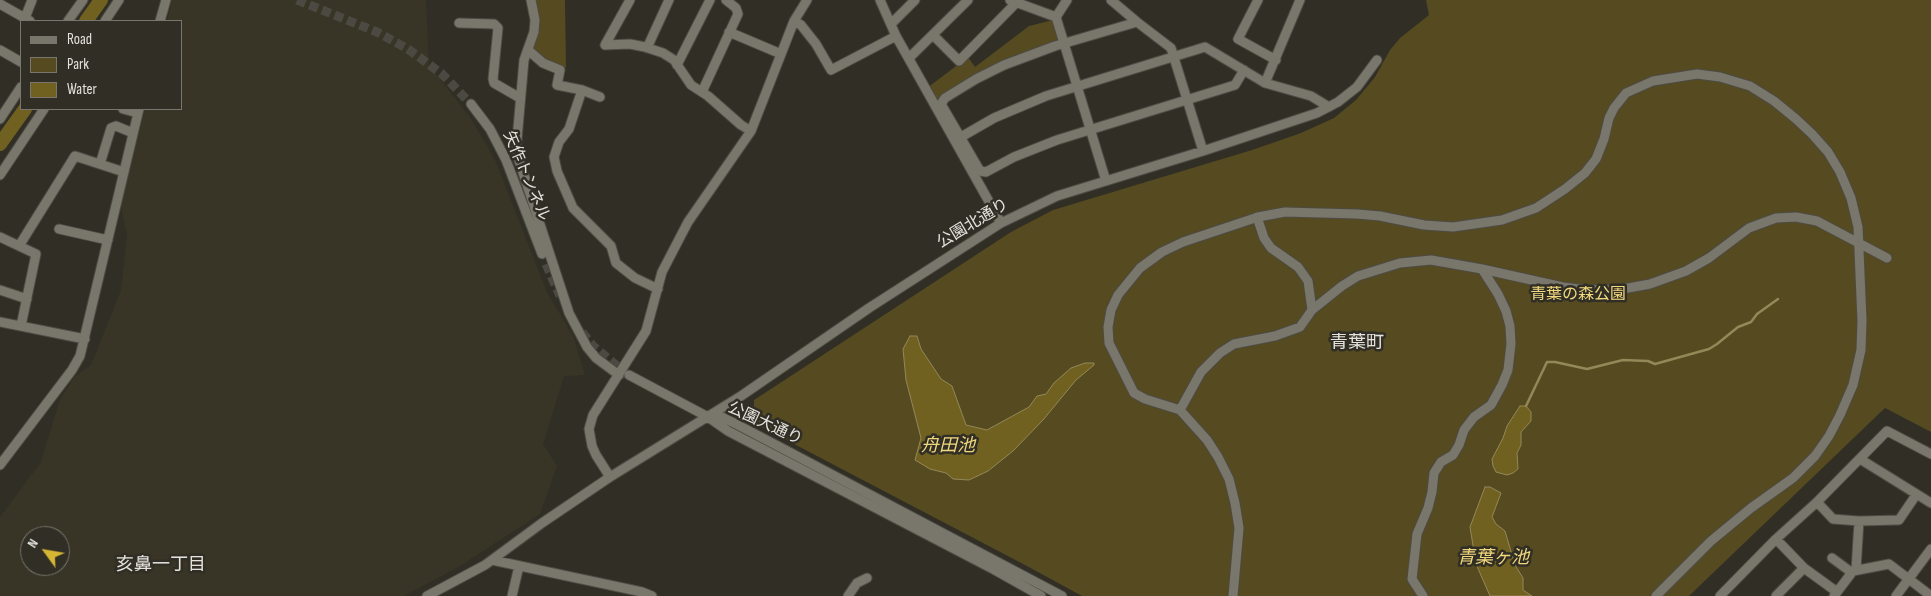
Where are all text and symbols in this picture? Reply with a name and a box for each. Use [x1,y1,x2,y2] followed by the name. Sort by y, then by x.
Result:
[20,20,182,110] legend
[67,30,92,49] text: Road
[67,55,89,74] text: Park
[67,80,97,99] text: Water
[498,128,554,224] street label: 矢作トンネル
[934,195,1012,253] street label: 公園北通り
[1530,285,1626,305] park label: 青葉の森公園
[1330,332,1384,354] district label: 青葉町
[725,398,805,450] street label: 公園大通り
[921,435,975,457] water label: 舟田池
[20,526,70,576] north arrow
[24,536,42,551] text: N
[1457,547,1529,569] water label: 青葉ヶ池
[116,554,206,576] district label: 亥鼻一丁目

